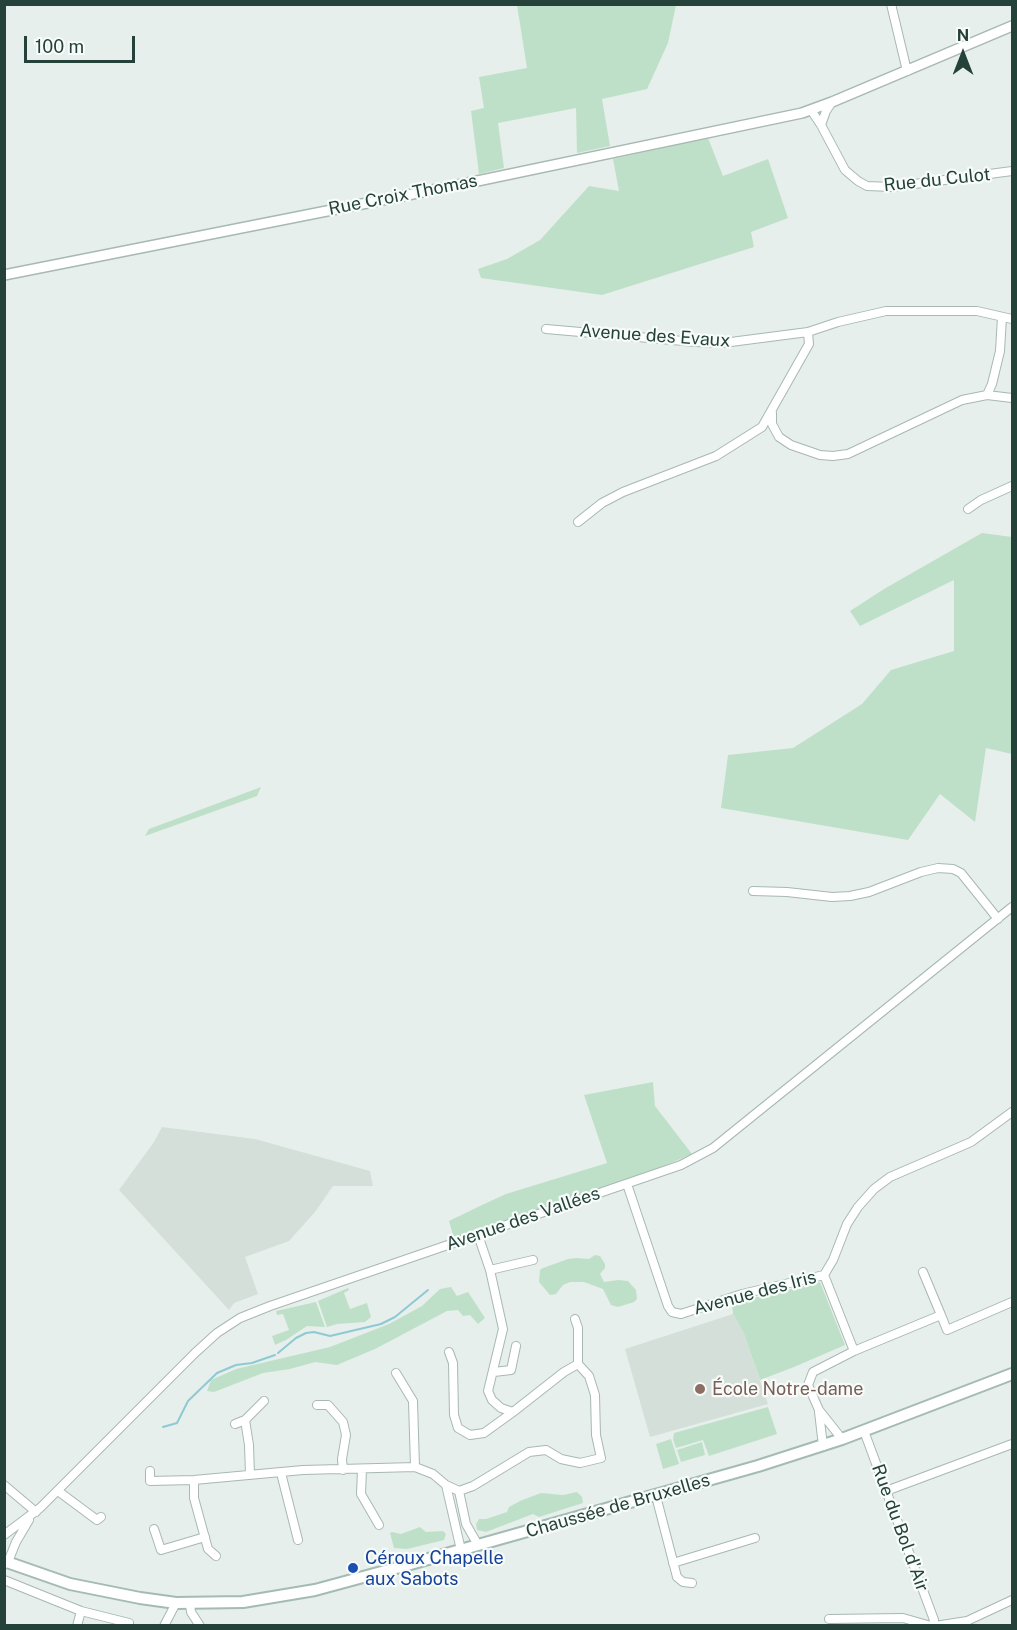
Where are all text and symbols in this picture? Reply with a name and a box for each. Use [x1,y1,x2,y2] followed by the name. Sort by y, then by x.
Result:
[27,24,138,62] scale bar
[933,24,993,84] north arrow
[957,26,969,45] text: N
[35,36,84,57] text: 100 m
[882,164,992,196] street label: Rue du Culot
[327,170,479,220] street label: Rue Croix Thomas
[579,320,731,352] street label: Avenue des Evaux
[443,1183,603,1255] street label: Avenue des Vallées
[691,1266,819,1320] street label: Avenue des Iris
[712,1378,863,1400] place label: École Notre-dame
[693,1382,707,1396] marker: École Notre-dame
[867,1461,933,1595] street label: Rue du Bol d'Air
[524,1469,712,1543] street label: Chaussée de Bruxelles
[365,1547,504,1590] place label: Céroux Chapelle aux Sabots
[346,1561,360,1575] marker: Céroux Chapelle aux Sabots

